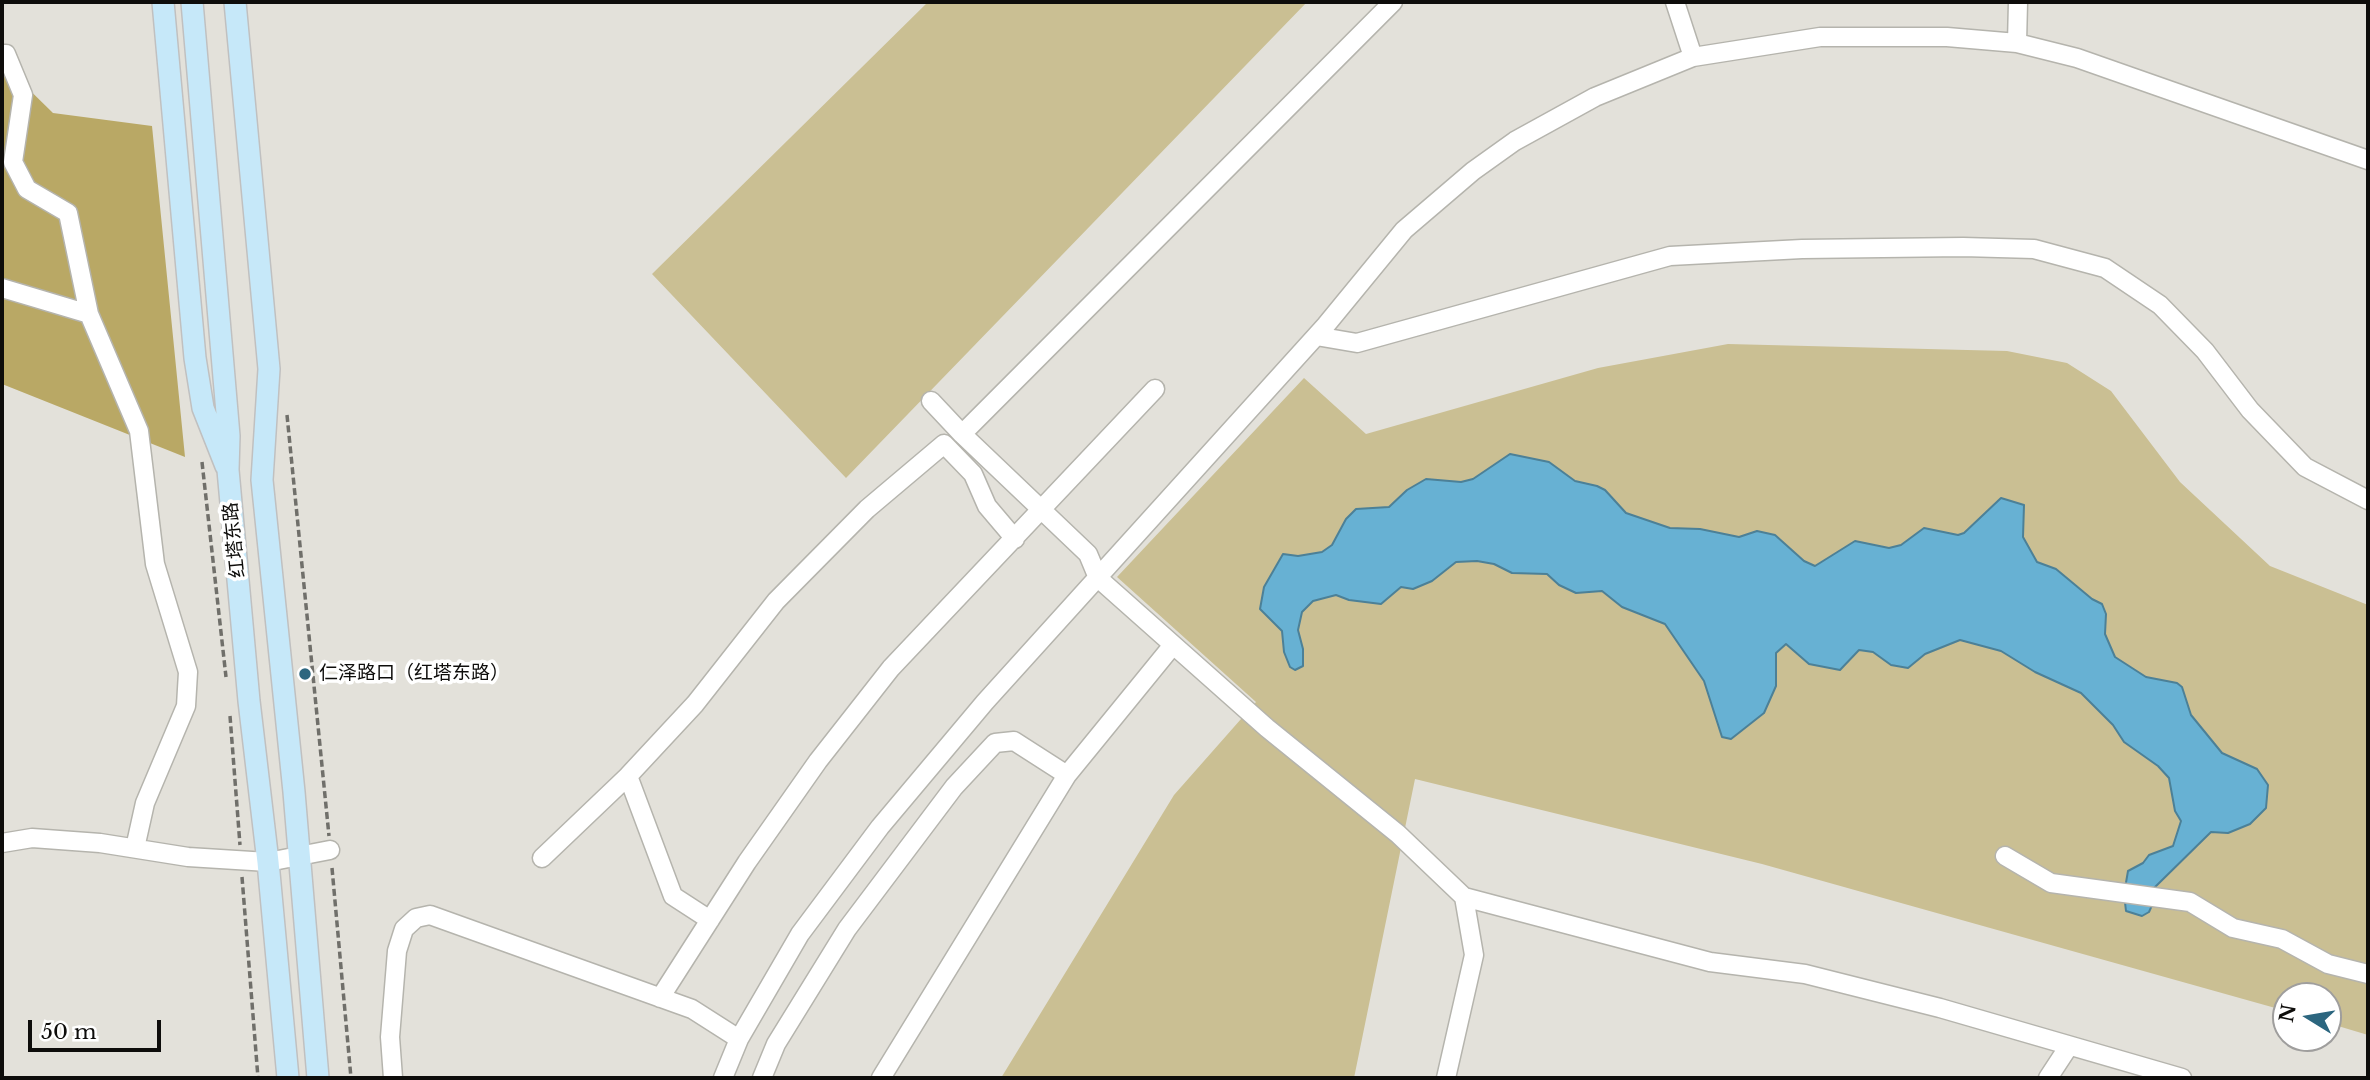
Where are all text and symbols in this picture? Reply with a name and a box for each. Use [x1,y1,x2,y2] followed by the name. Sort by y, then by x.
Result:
[220,501,250,579] street label: 红塔东路
[319,663,509,685] place label: 仁泽路口（红塔东路）
[297,666,313,682] marker: 仁泽路口（红塔东路）
[2272,982,2342,1052] north arrow
[2275,1002,2301,1024] text: N
[32,1006,164,1050] scale bar
[41,1019,96,1045] text: 50 m

